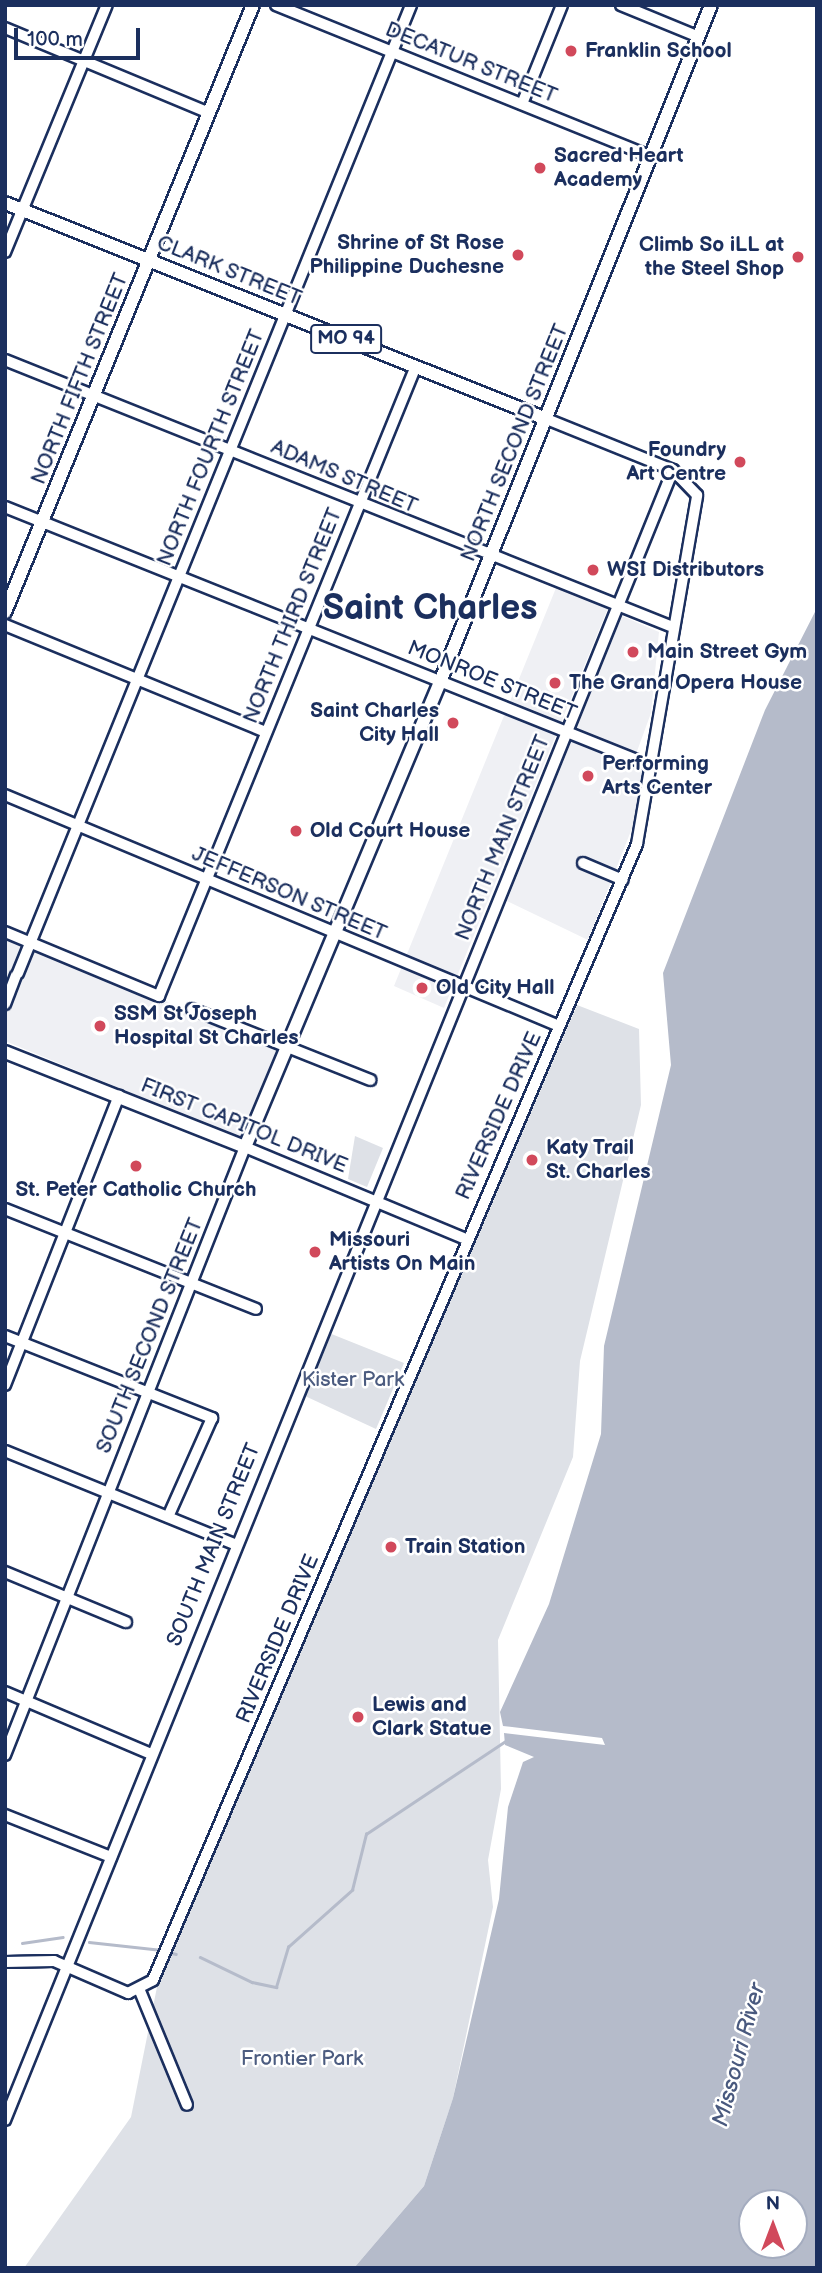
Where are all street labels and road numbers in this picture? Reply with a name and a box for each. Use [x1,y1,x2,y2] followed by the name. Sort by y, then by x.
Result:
[381,17,561,109] street label: DECATUR STREET
[153,230,305,312] street label: CLARK STREET
[26,270,134,488] street label: NORTH FIFTH STREET
[456,320,574,566] street label: NORTH SECOND STREET
[309,324,383,354] road number: MO 94
[152,326,270,570] street label: NORTH FOURTH STREET
[267,435,421,519] street label: ADAMS STREET
[238,504,348,728] street label: NORTH THIRD STREET
[404,636,580,726] street label: MONROE STREET
[450,732,556,944] street label: NORTH MAIN STREET
[188,842,390,946] street label: JEFFERSON STREET
[451,1028,547,1204] street label: RIVERSIDE DRIVE
[137,1073,351,1179] street label: FIRST CAPITOL DRIVE
[91,1215,209,1457] street label: SOUTH SECOND STREET
[162,1440,266,1650] street label: SOUTH MAIN STREET
[231,1551,325,1727] street label: RIVERSIDE DRIVE

